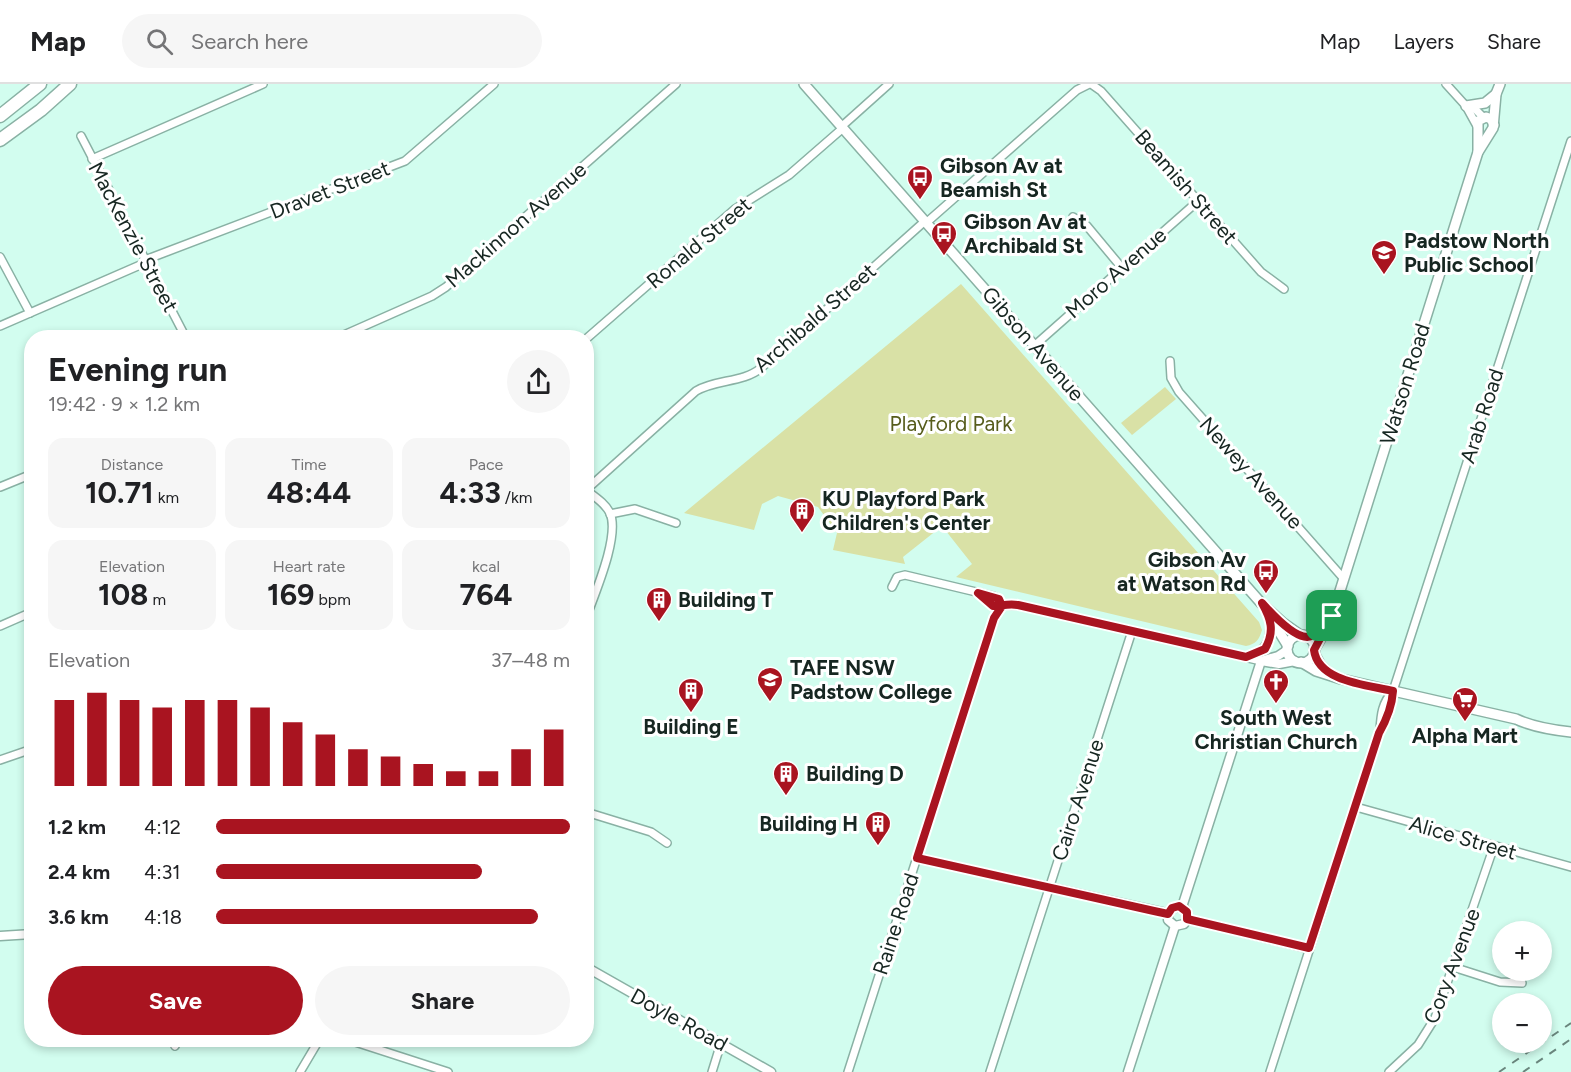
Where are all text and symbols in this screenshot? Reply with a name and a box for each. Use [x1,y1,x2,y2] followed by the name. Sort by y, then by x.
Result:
[122,14,542,68] search box
[30,24,86,58] text: Map
[143,25,176,58] icon: search
[191,28,308,55] text: Search here
[1320,29,1360,54] text: Map
[1393,29,1454,54] text: Layers
[1487,29,1541,54] text: Share
[1130,124,1243,249] street label: Beamish Street
[940,153,1063,202] place label: Gibson Av at Beamish St
[266,155,393,224] street label: Dravet Street
[83,157,184,316] street label: MacKenzie Street
[440,157,591,293] street label: Mackinnon Avenue
[905,163,935,201] bus stop icon: Gibson Av at Beamish St
[641,192,756,294] street label: Ronald Street
[964,209,1087,258] place label: Gibson Av at Archibald St
[929,219,959,257] bus stop icon: Gibson Av at Archibald St
[1060,222,1171,323] street label: Moro Avenue
[1404,228,1549,277] place label: Padstow North Public School
[1369,238,1399,276] school or university icon: Padstow North Public School
[749,258,881,377] street label: Archibald Street
[977,281,1090,406] street label: Gibson Avenue
[1374,320,1435,447] street label: Watson Road
[48,350,227,389] text: Evening run
[507,350,570,413] button: share
[1455,365,1509,466] street label: Arab Road
[48,392,200,416] text: 19:42 · 9 × 1.2 km
[890,411,1013,436] park label: Playford Park
[1195,412,1308,534] street label: Newey Avenue
[101,455,163,474] text: Distance
[292,455,326,474] text: Time
[469,455,503,474] text: Pace
[85,474,154,511] text: 10.71
[267,474,351,511] text: 48:44
[440,474,501,511] text: 4:33
[822,486,990,535] place label: KU Playford Park Children's Center
[154,488,179,507] text: km
[501,488,532,507] text: /km
[787,496,817,534] building icon: KU Playford Park Children's Center
[1117,547,1246,596] place label: Gibson Av at Watson Rd
[99,557,165,576] text: Elevation
[273,557,345,576] text: Heart rate
[472,557,500,576] text: kcal
[1251,557,1281,595] bus stop icon: Gibson Av at Watson Rd
[98,576,148,613] text: 108
[267,576,315,613] text: 169
[459,576,513,613] text: 764
[644,585,674,623] building icon: Building T
[678,587,773,612] place label: Building T
[148,590,166,609] text: m
[315,590,351,609] text: bpm
[1306,590,1357,641] pin
[1315,599,1348,632] icon: arrive
[48,648,130,672] text: Elevation
[491,648,570,672] text: 37–48 m
[790,655,952,704] place label: TAFE NSW Padstow College
[755,665,785,703] school or university icon: TAFE NSW Padstow College
[1261,667,1291,705] church icon: South West Christian Church
[676,676,706,714] building icon: Building E
[1450,685,1480,723] supermarket icon: Alpha Mart
[1194,705,1358,754] place label: South West Christian Church
[643,714,739,739] place label: Building E
[1412,723,1518,748] place label: Alpha Mart
[1046,736,1109,864] street label: Cairo Avenue
[771,759,801,797] building icon: Building D
[806,761,904,786] place label: Building D
[863,809,893,847] building icon: Building H
[1407,810,1520,865] street label: Alice Street
[759,811,858,836] place label: Building H
[48,815,106,839] text: 1.2 km
[144,815,181,839] text: 4:12
[48,860,110,884] text: 2.4 km
[144,860,181,884] text: 4:31
[867,870,924,978] street label: Raine Road
[48,905,109,929] text: 3.6 km
[144,905,182,929] text: 4:18
[1418,905,1485,1027] street label: Cory Avenue
[1492,921,1552,1053] map controls
[1492,921,1552,981] button: +
[48,966,303,1035] button: Save
[315,966,570,1035] button: Share
[626,983,732,1056] street label: Doyle Road
[1492,993,1552,1053] button: −

